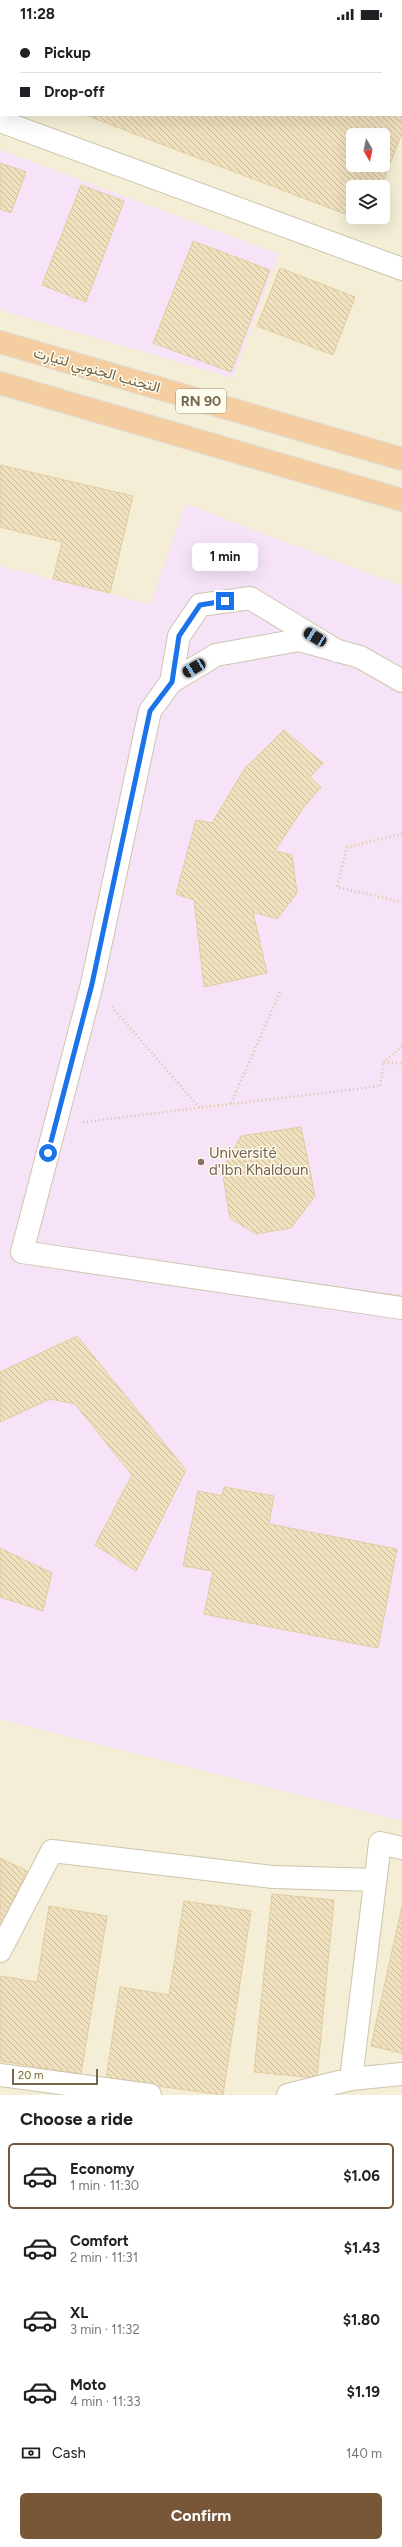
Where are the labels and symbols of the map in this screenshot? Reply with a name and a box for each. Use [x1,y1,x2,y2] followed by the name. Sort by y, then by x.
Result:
[346,128,390,172] north arrow
[30,343,163,401] street label: التجنب الجنوبي لتيارت
[176,389,226,413] road number: RN 90
[192,543,258,571] callout: 1 min
[216,592,234,610] route end
[302,626,328,648] car
[181,657,207,679] car
[39,1144,57,1162] route start
[209,1144,308,1179] place label: Université d'Ibn Khaldoun
[196,1157,206,1167] marker: Université d'Ibn Khaldoun
[12,2067,98,2086] scale bar

